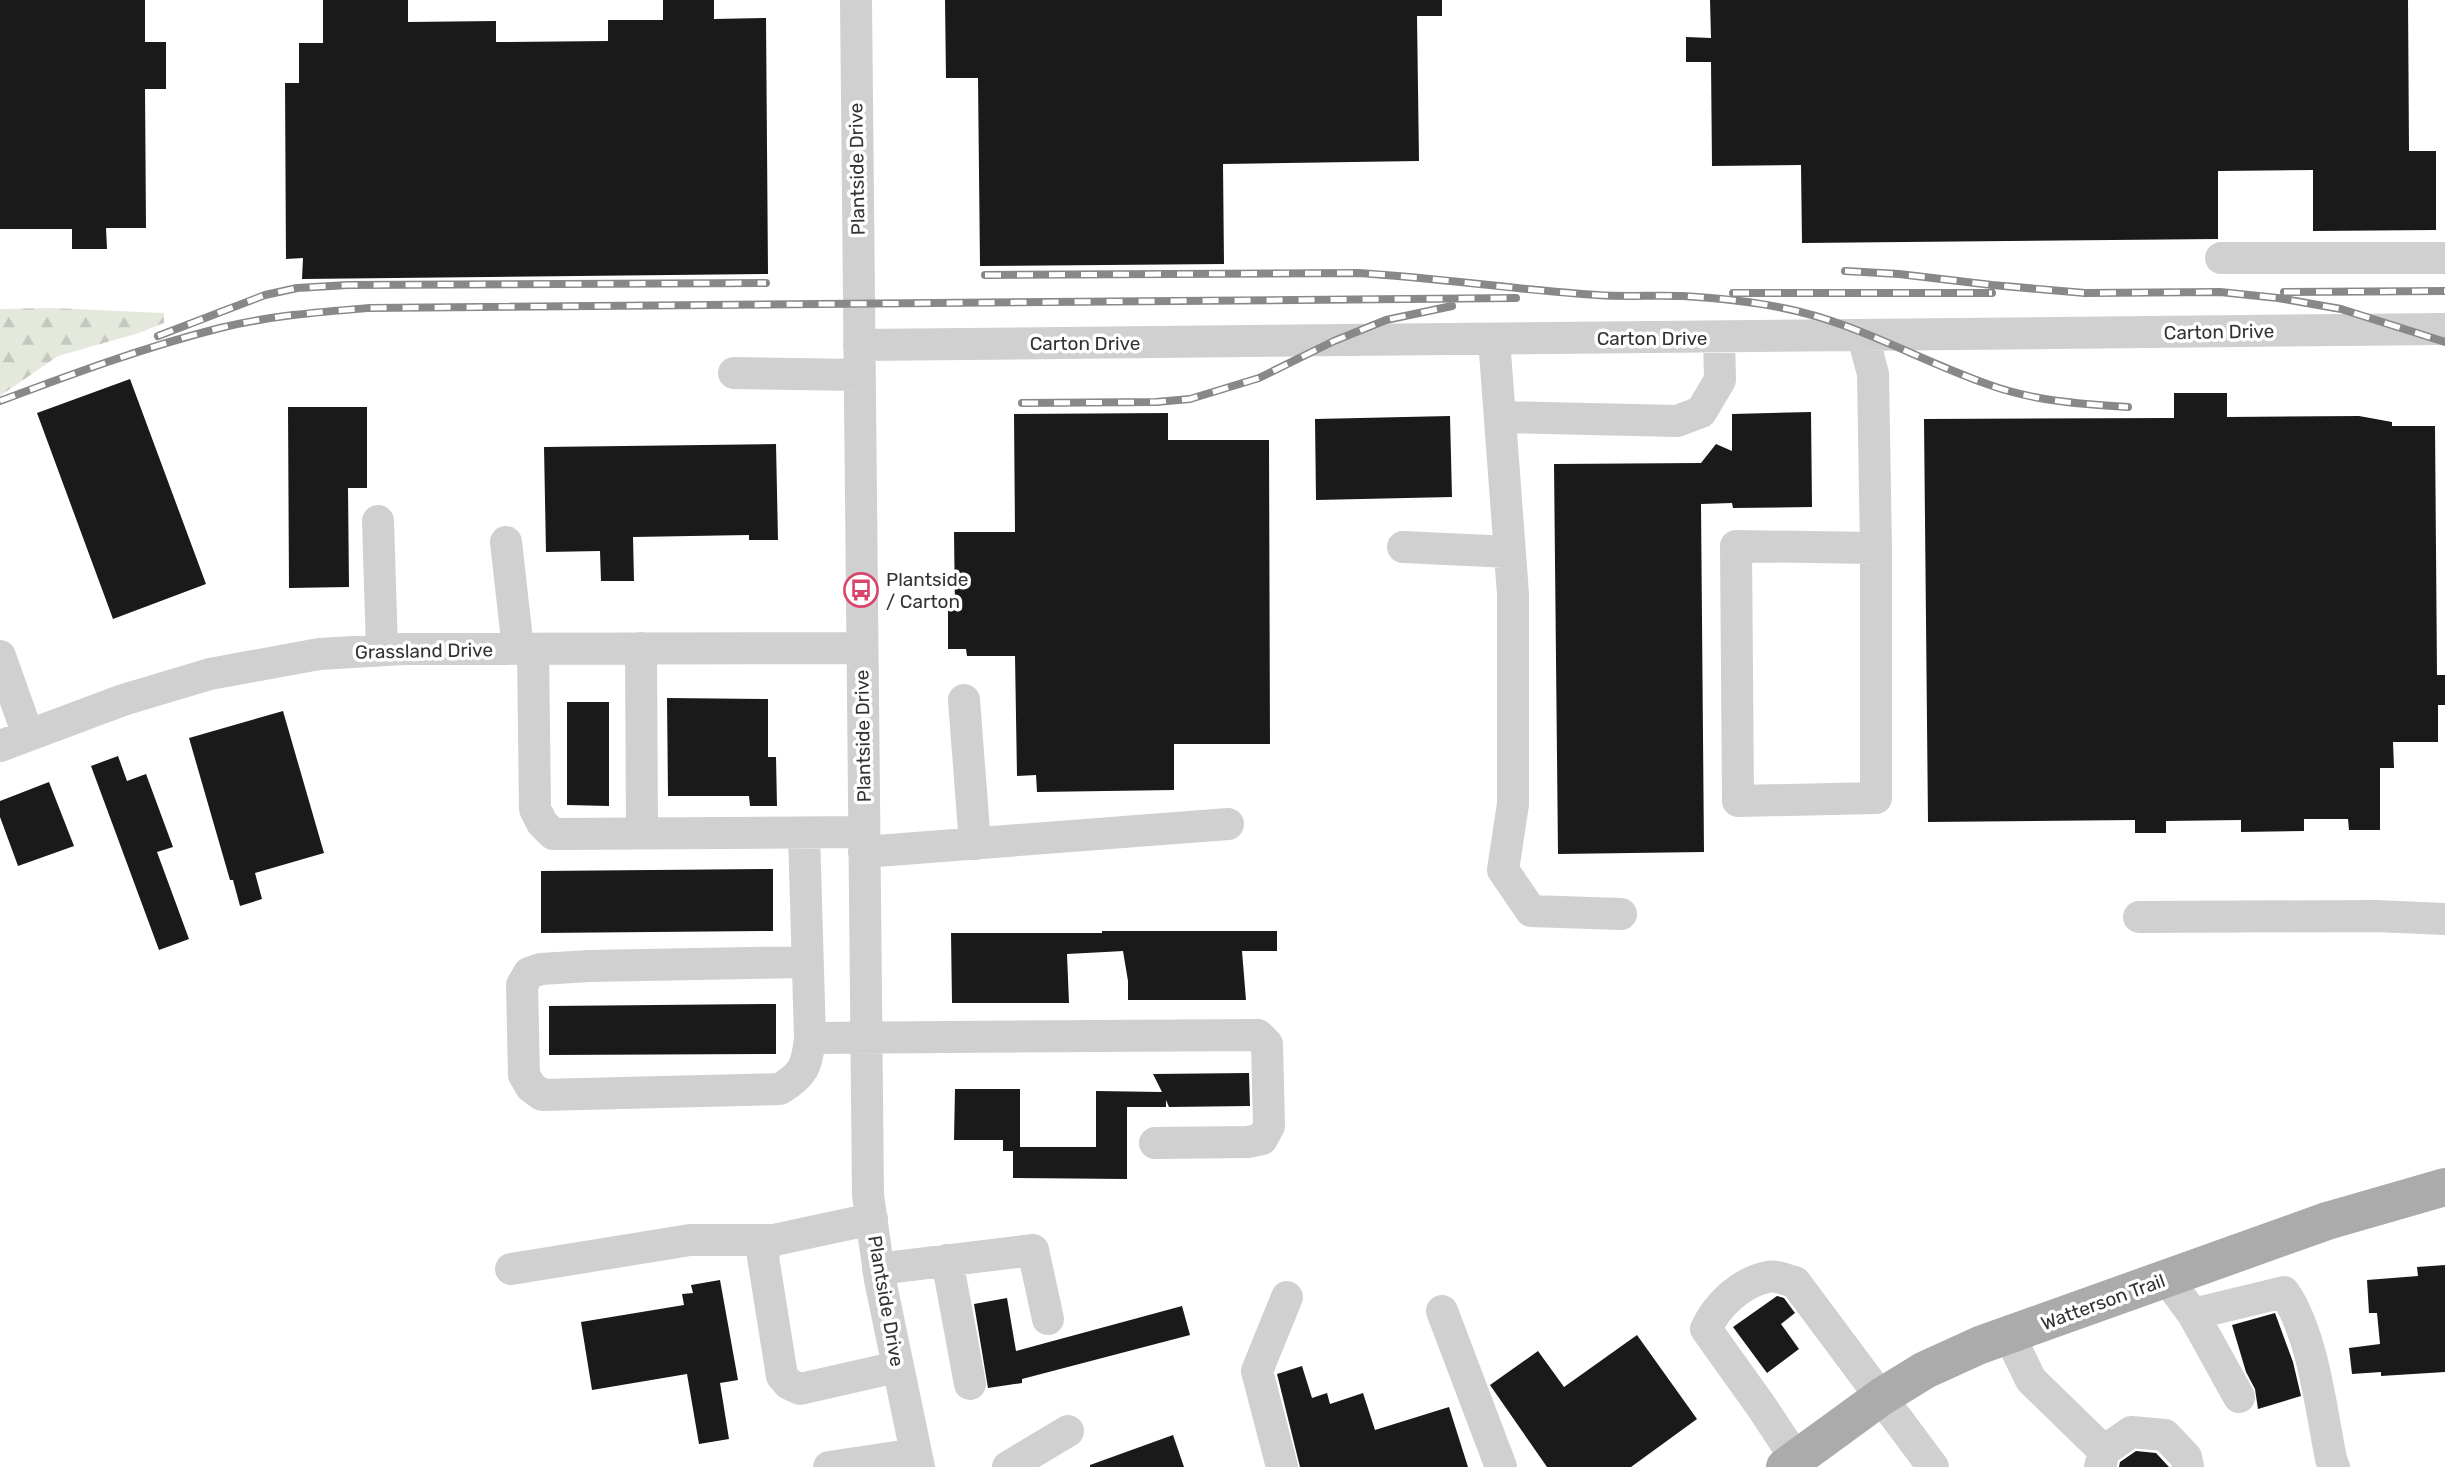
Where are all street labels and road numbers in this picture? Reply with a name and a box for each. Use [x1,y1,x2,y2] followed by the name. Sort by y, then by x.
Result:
[844,102,870,236] street label: Plantside Drive
[2164,320,2274,344] street label: Carton Drive
[1597,327,1707,350] street label: Carton Drive
[1030,332,1140,355] street label: Carton Drive
[355,638,493,664] street label: Grassland Drive
[850,669,876,803] street label: Plantside Drive
[863,1234,909,1368] street label: Plantside Drive
[2038,1269,2168,1335] street label: Watterson Trail

